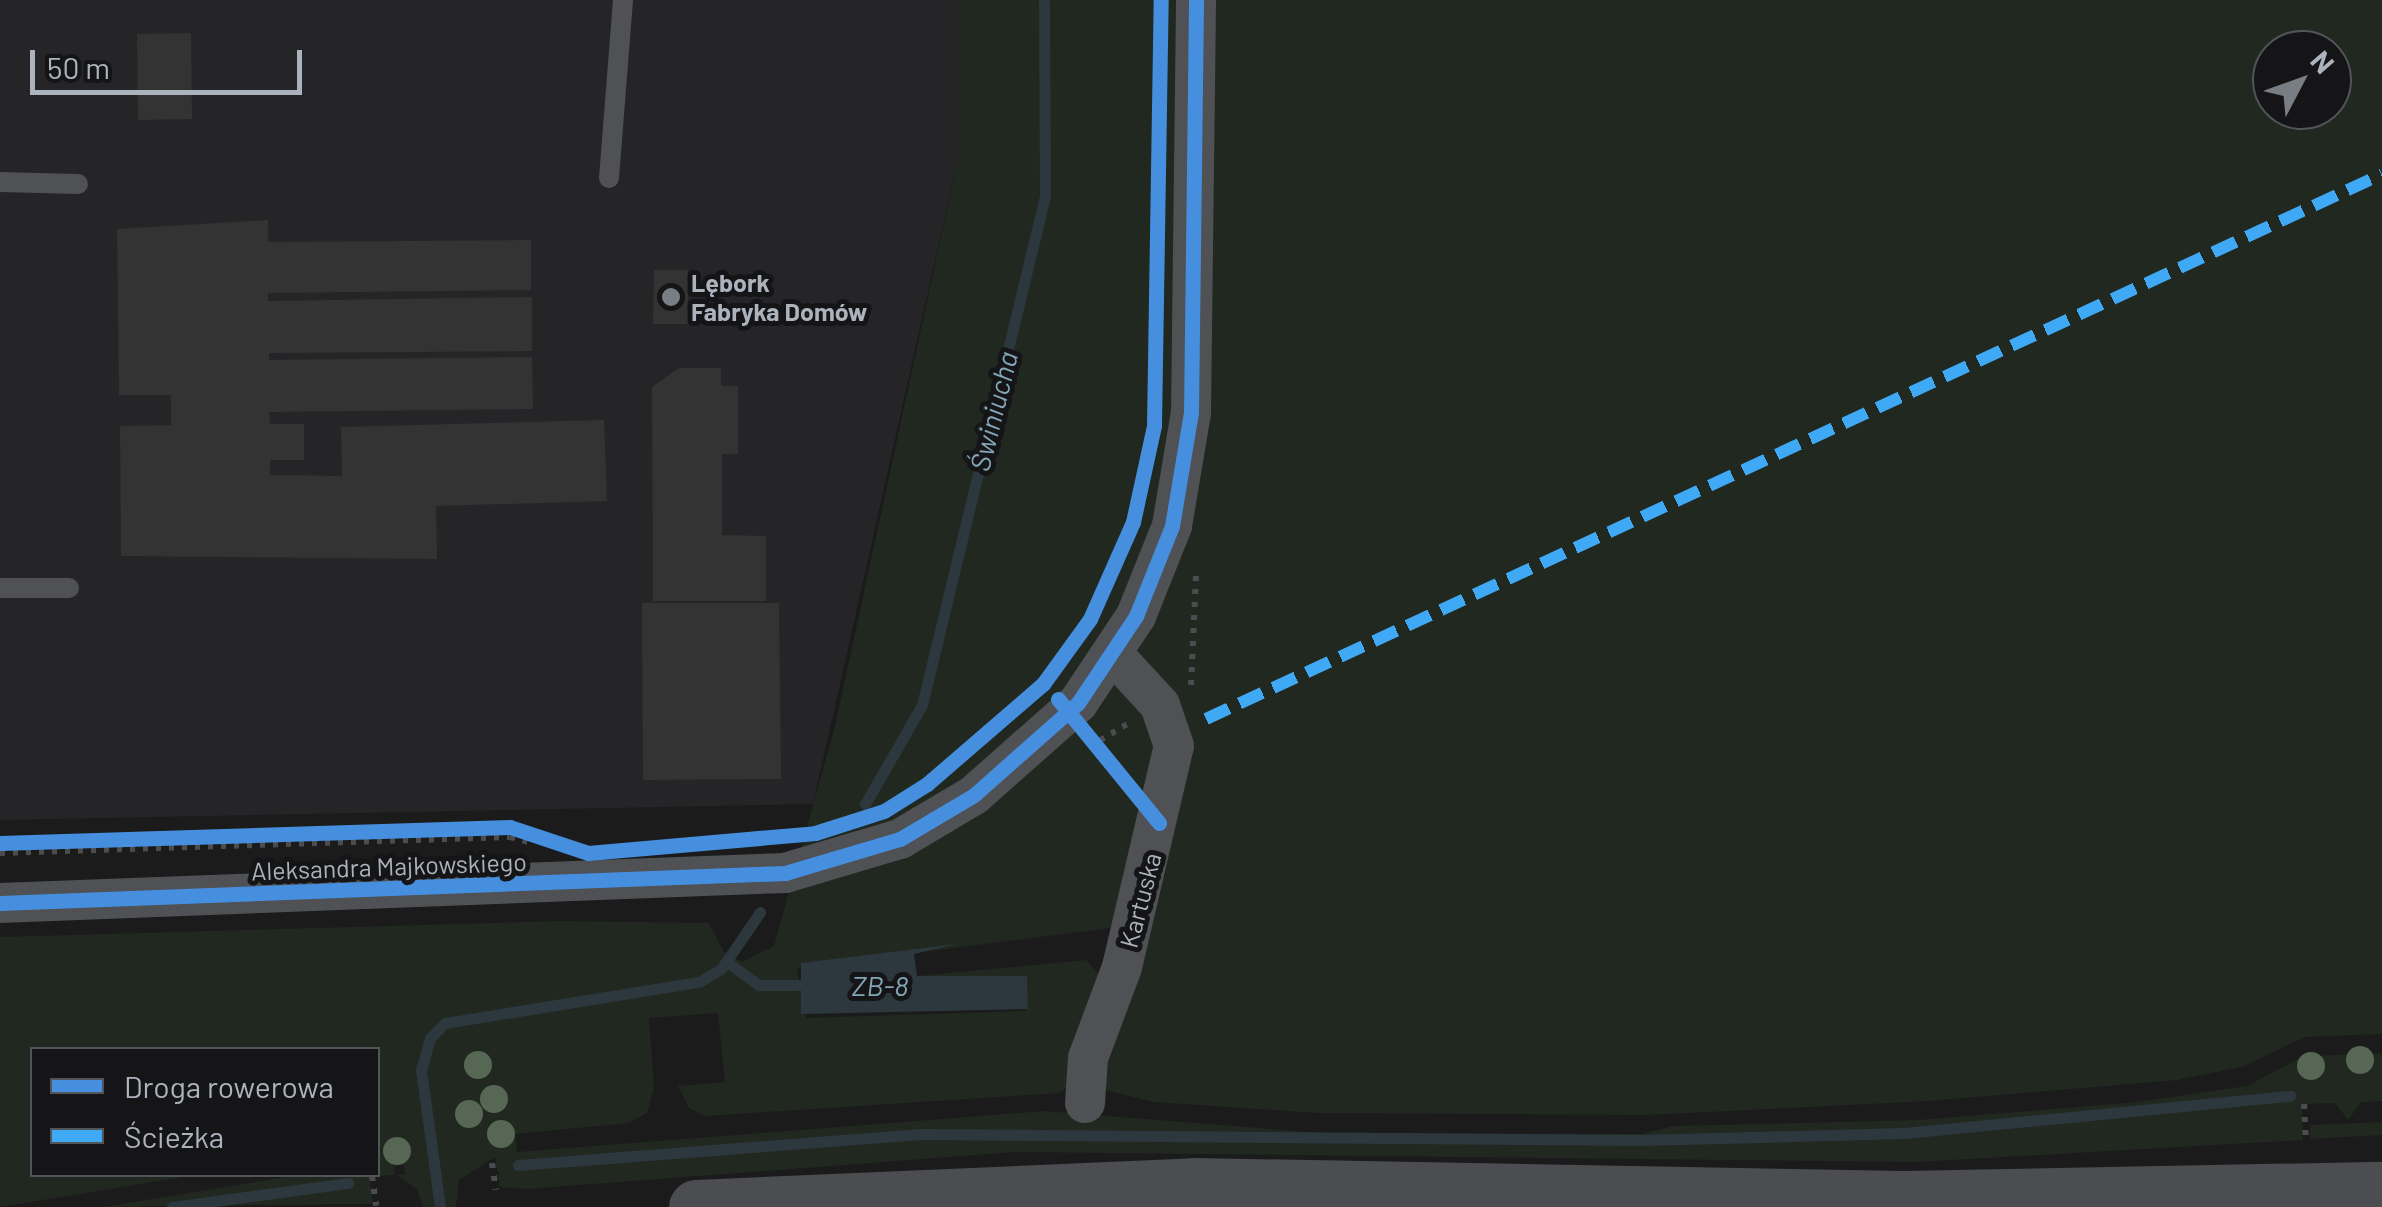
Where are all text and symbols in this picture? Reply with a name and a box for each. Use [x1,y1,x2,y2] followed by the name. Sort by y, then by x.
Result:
[35,30,308,92] scale bar
[2252,30,2352,130] north arrow
[2304,43,2342,80] text: N
[47,49,110,85] text: 50 m
[691,268,867,327] place label: Lębork Fabryka Domów
[660,286,682,308] marker: Lębork Fabryka Domów
[962,348,1024,474] water label: Świniucha
[251,846,527,886] street label: Aleksandra Majkowskiego
[1113,849,1167,951] street label: Kartuska
[852,968,908,1002] water label: ZB-8
[30,1047,380,1177] legend
[124,1068,334,1104] text: Droga rowerowa
[124,1118,224,1154] text: Ścieżka

